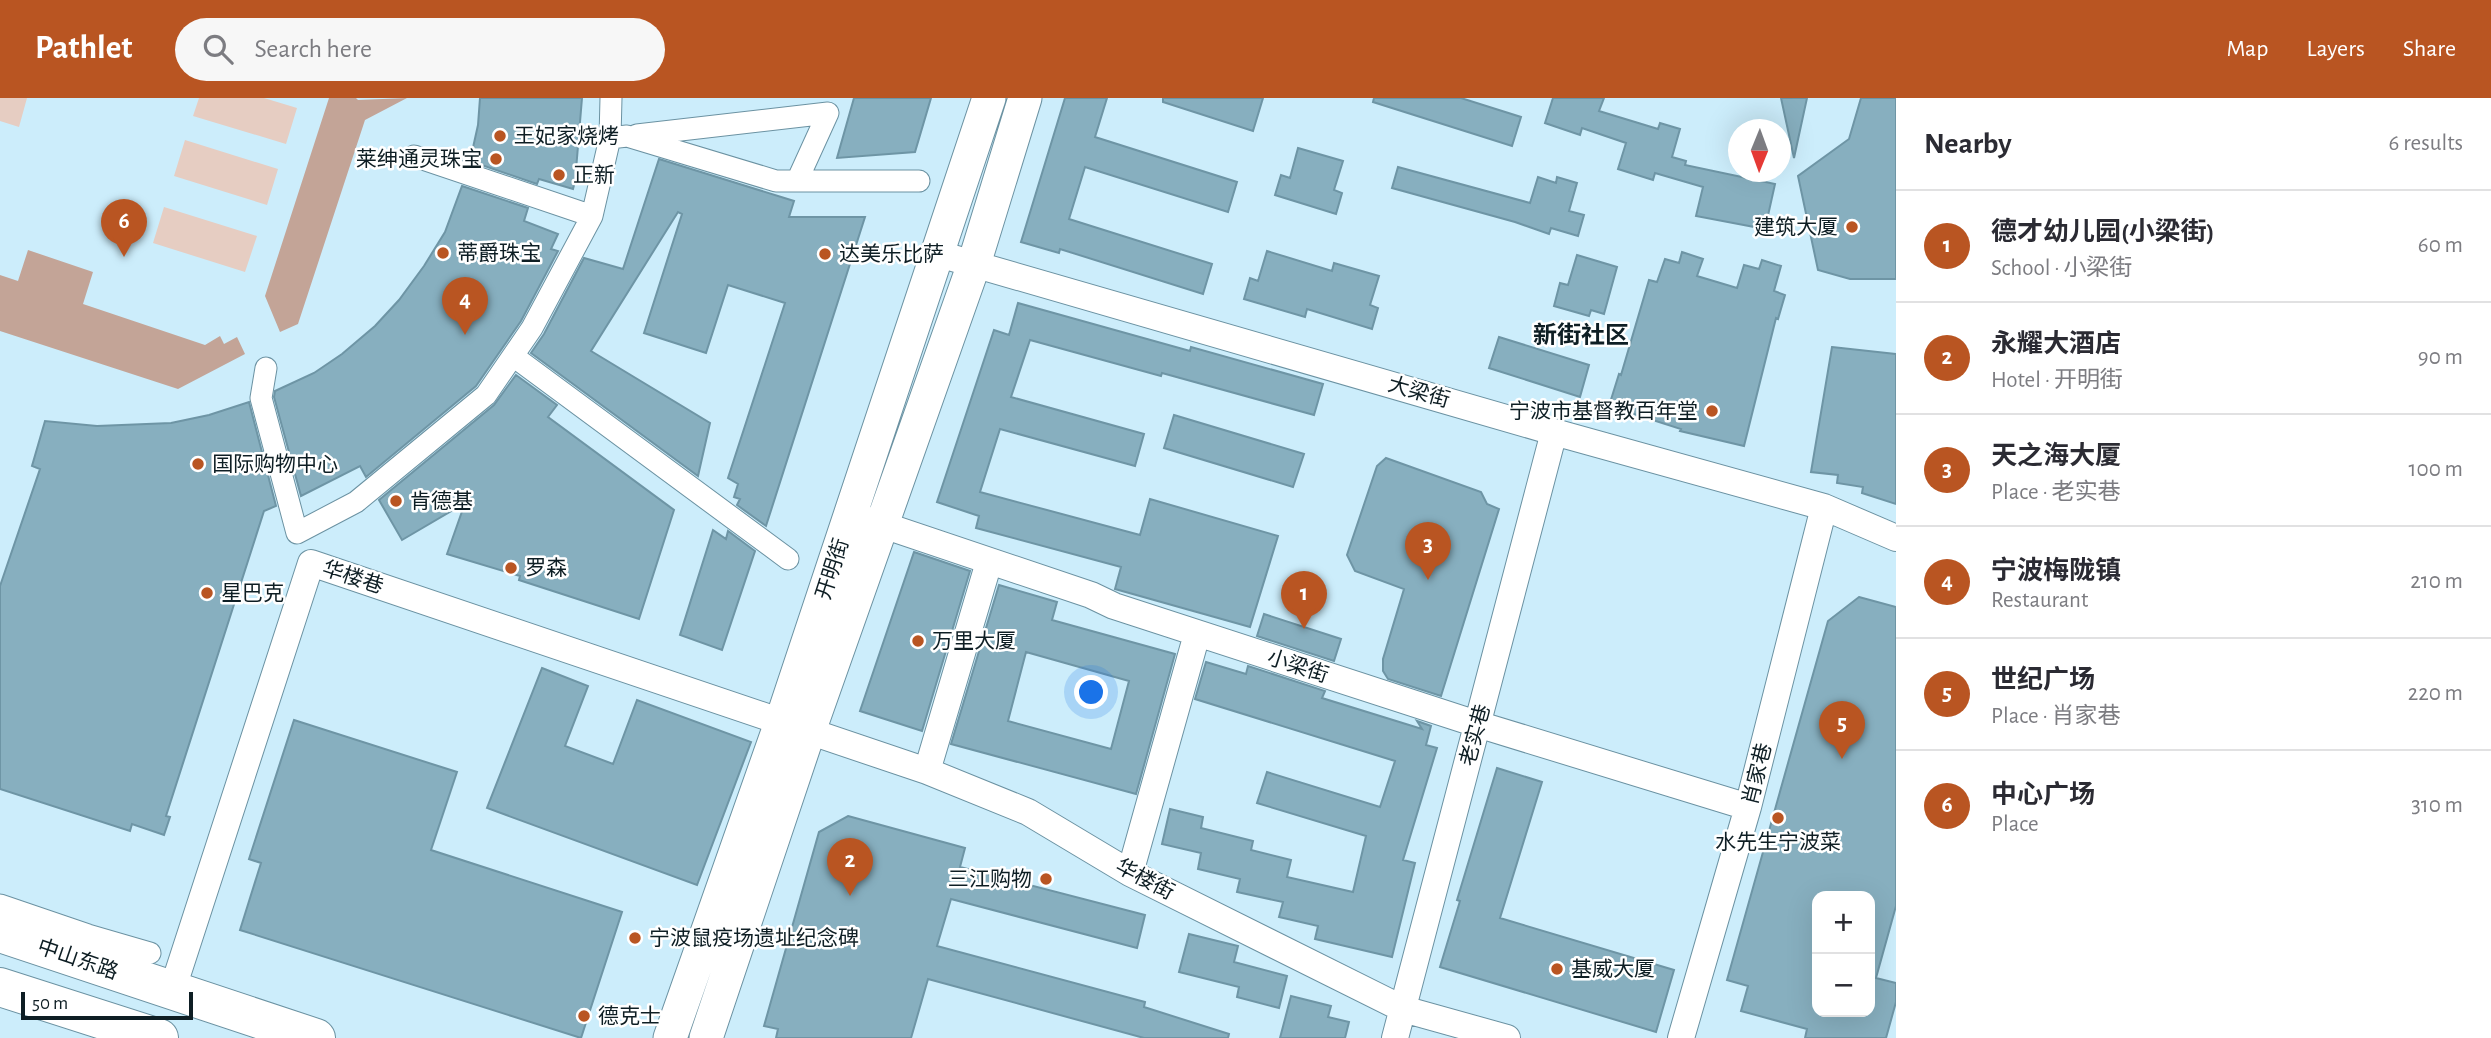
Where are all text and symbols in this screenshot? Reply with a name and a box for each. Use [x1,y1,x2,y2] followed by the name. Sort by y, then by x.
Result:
[175,18,665,81] search box
[199,30,237,68] icon: search
[35,32,133,65] text: Pathlet
[255,36,372,62] text: Search here
[2226,37,2268,61] text: Map
[2306,37,2365,61] text: Layers
[2403,37,2456,61] text: Share
[1728,119,1791,182] north arrow
[514,125,619,147] place label: 王妃家烧烤
[492,128,508,144] marker: 王妃家烧烤
[1924,129,2012,159] text: Nearby
[2389,132,2463,155] text: 6 results
[356,148,482,170] place label: 莱绅通灵珠宝
[488,151,504,167] marker: 莱绅通灵珠宝
[573,164,615,186] place label: 正新
[551,167,567,183] marker: 正新
[101,199,147,257] pin: 6
[1754,216,1838,238] place label: 建筑大厦
[1844,219,1860,235] marker: 建筑大厦
[1991,219,2214,245] text: 德才幼儿园(小梁街)
[1943,234,1951,257] text: 1
[2418,234,2463,257] text: 60 m
[457,242,541,264] place label: 蒂爵珠宝
[839,243,944,265] place label: 达美乐比萨
[435,245,451,261] marker: 蒂爵珠宝
[817,246,833,262] marker: 达美乐比萨
[1991,257,2132,280] text: School · 小梁街
[442,277,488,335] pin: 4
[1533,322,1629,348] district label: 新街社区
[1991,331,2121,357] text: 永耀大酒店
[1942,346,1952,369] text: 2
[2418,346,2463,369] text: 90 m
[1991,369,2123,392] text: Hotel · 开明街
[1386,373,1452,411] street label: 大梁街
[1509,400,1698,422] place label: 宁波市基督教百年堂
[1704,403,1720,419] marker: 宁波市基督教百年堂
[1991,443,2121,469] text: 天之海大厦
[212,453,338,475] place label: 国际购物中心
[190,456,206,472] marker: 国际购物中心
[1942,458,1952,481] text: 3
[2409,458,2463,481] text: 100 m
[1991,481,2121,504] text: Place · 老实巷
[410,490,473,512] place label: 肯德基
[388,493,404,509] marker: 肯德基
[1405,522,1451,580] pin: 3
[812,536,852,602] street label: 开明街
[320,557,386,597] street label: 华楼巷
[525,557,567,579] place label: 罗森
[1991,558,2121,584] text: 宁波梅陇镇
[503,560,519,576] marker: 罗森
[1941,570,1953,593] text: 4
[2410,570,2463,593] text: 210 m
[1281,571,1327,629] pin: 1
[221,582,284,604] place label: 星巴克
[199,585,215,601] marker: 星巴克
[1991,589,2088,612] text: Restaurant
[932,630,1016,652] place label: 万里大厦
[910,633,926,649] marker: 万里大厦
[1265,646,1331,686] street label: 小梁街
[1991,667,2095,693] text: 世纪广场
[1074,675,1108,709] your location
[1942,682,1952,705] text: 5
[2408,682,2463,705] text: 220 m
[1819,701,1865,759] pin: 5
[1456,702,1494,768] street label: 老实巷
[1991,705,2121,728] text: Place · 肖家巷
[1739,741,1775,807] street label: 肖家巷
[1991,782,2095,808] text: 中心广场
[1941,794,1953,817] text: 6
[2411,794,2463,817] text: 310 m
[1770,810,1786,826] marker: 水先生宁波菜
[1991,813,2039,836] text: Place
[1715,831,1841,853] place label: 水先生宁波菜
[827,838,873,896] pin: 2
[1112,854,1178,904] street label: 华楼街
[948,868,1032,890] place label: 三江购物
[1038,871,1054,887] marker: 三江购物
[1812,891,1875,1017] map controls
[1812,891,1875,954] button: +
[649,927,859,949] place label: 宁波鼠疫场遗址纪念碑
[627,930,643,946] marker: 宁波鼠疫场遗址纪念碑
[35,935,121,983] street label: 中山东路
[1812,954,1875,1017] button: −
[1571,958,1655,980] place label: 基威大厦
[1549,961,1565,977] marker: 基威大厦
[21,989,192,1021] scale bar
[32,994,68,1013] text: 50 m
[598,1005,661,1027] place label: 德克士
[576,1008,592,1024] marker: 德克士

